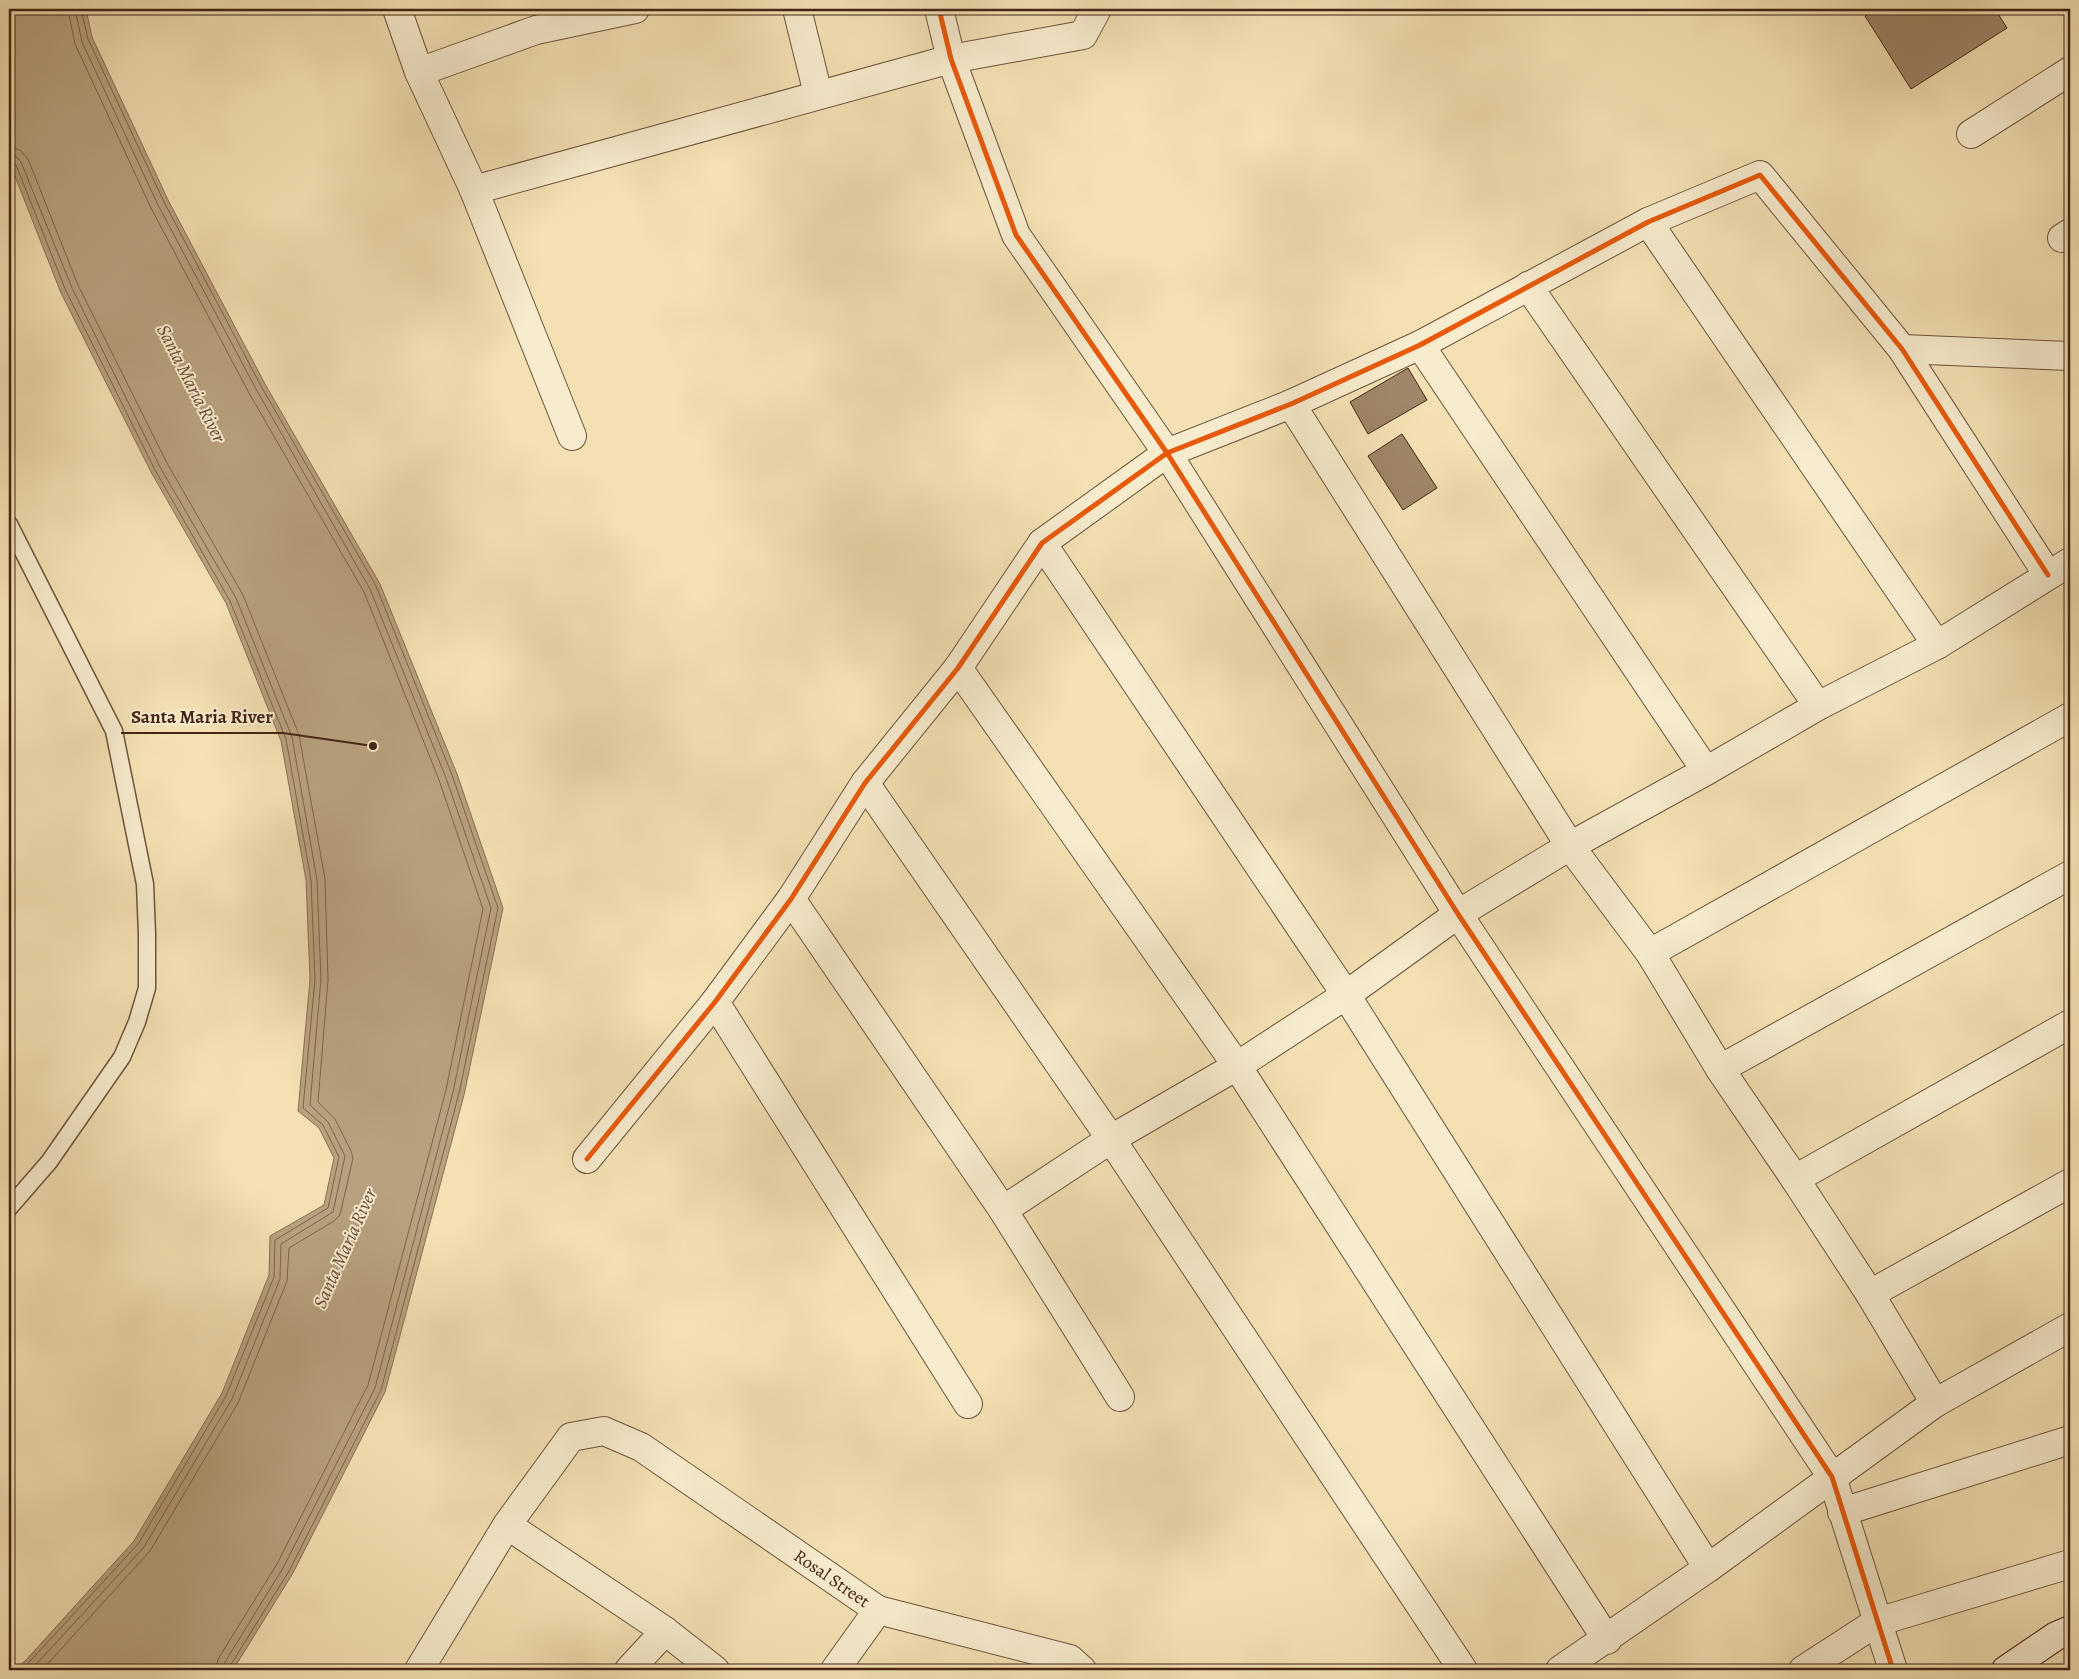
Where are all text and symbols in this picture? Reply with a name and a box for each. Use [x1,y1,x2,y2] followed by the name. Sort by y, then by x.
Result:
[150,320,233,448] water label: Santa Maria River
[121,699,283,733] callout: Santa Maria River
[131,704,273,730] text: Santa Maria River
[307,1183,384,1313] water label: Santa Maria River
[789,1544,875,1613] street label: Rosal Street

